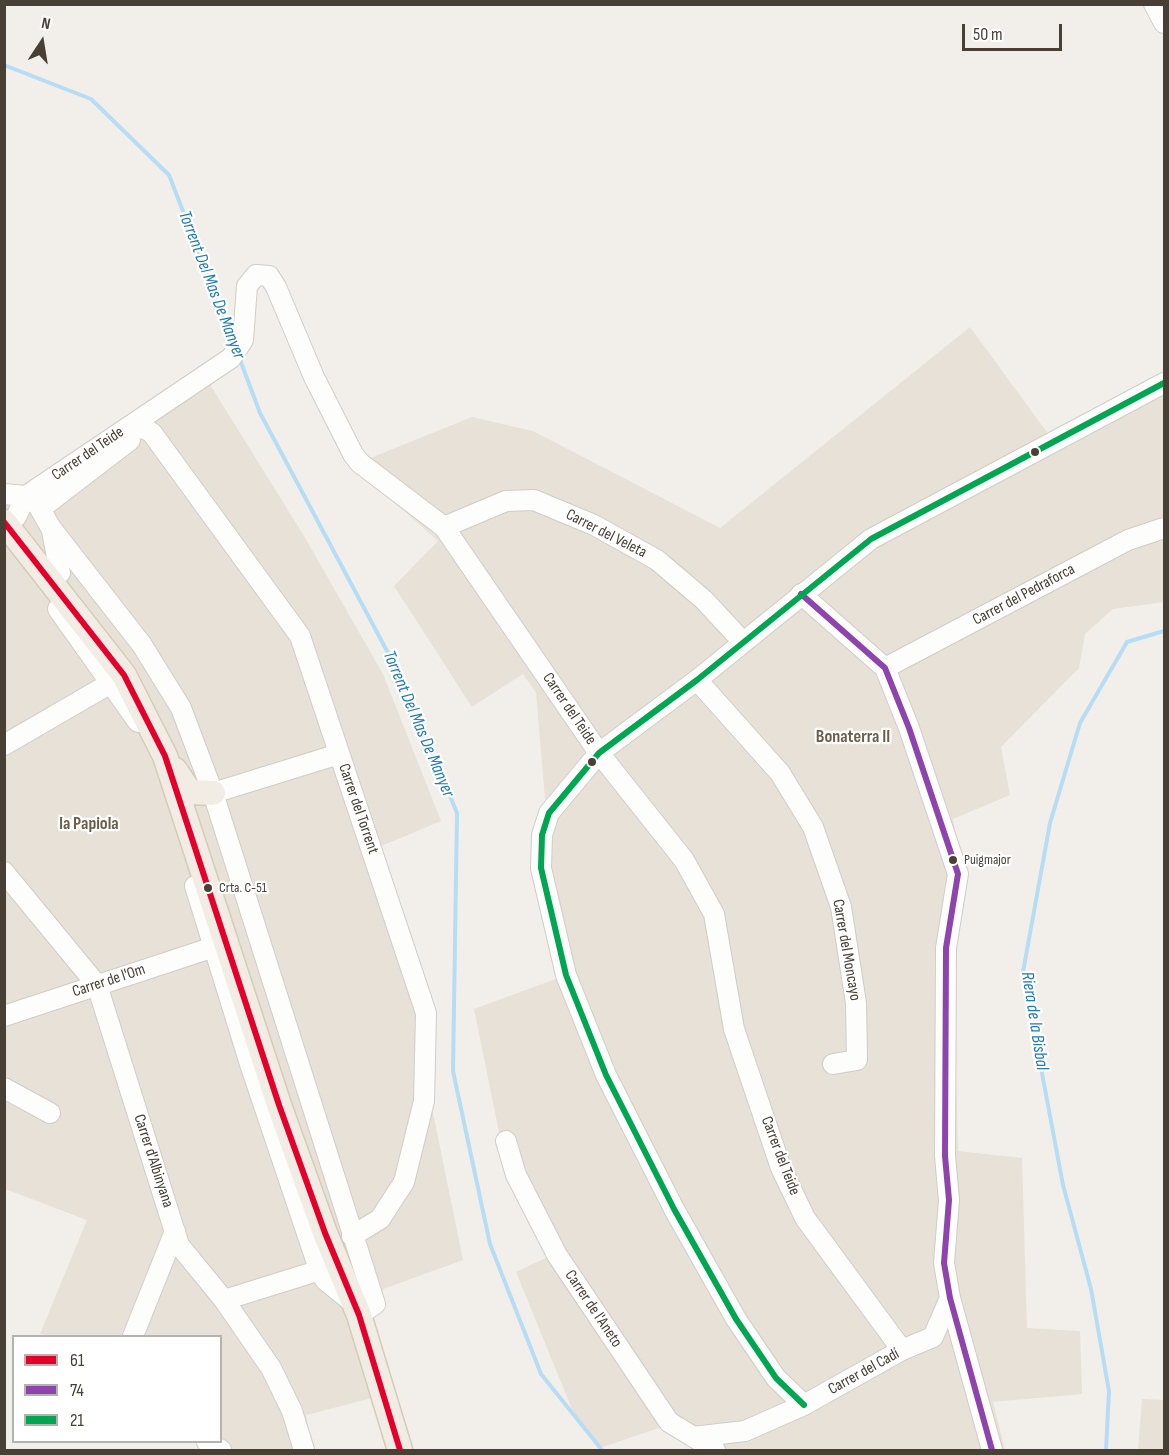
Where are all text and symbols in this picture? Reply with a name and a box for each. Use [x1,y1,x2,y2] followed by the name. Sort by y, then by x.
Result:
[12,12,72,72] north arrow
[965,12,1066,50] scale bar
[40,14,52,34] text: N
[973,24,1003,45] text: 50 m
[173,208,249,362] water label: Torrent Del Mas De Manyer
[48,423,128,485] street label: Carrer del Teide
[1029,446,1041,458] unlabelled marker
[562,505,650,563] street label: Carrer del Veleta
[970,560,1078,630] street label: Carrer del Pedraforca
[377,647,459,801] water label: Torrent Del Mas De Manyer
[538,669,600,749] street label: Carrer del Teide
[816,726,890,748] district label: Bonaterra II
[586,756,598,768] unlabelled marker
[334,761,382,857] street label: Carrer del Torrent
[59,813,119,835] district label: la Papiola
[964,852,1011,868] place label: Puigmajor
[947,854,959,866] marker: Puigmajor
[219,880,267,896] place label: Crta. C-51
[202,882,214,894] marker: Crta. C-51
[828,898,864,1002] street label: Carrer del Moncayo
[70,960,148,1002] street label: Carrer de l'Om
[1016,970,1052,1072] water label: Riera de la Bisbal
[129,1112,177,1210] street label: Carrer d'Albinyana
[756,1114,804,1198] street label: Carrer del Teide
[560,1267,626,1351] street label: Carrer de l'Aneto
[12,1335,222,1443] legend
[825,1345,903,1399] street label: Carrer del Cadí
[70,1350,84,1371] text: 61
[70,1380,84,1401] text: 74
[70,1410,84,1431] text: 21

